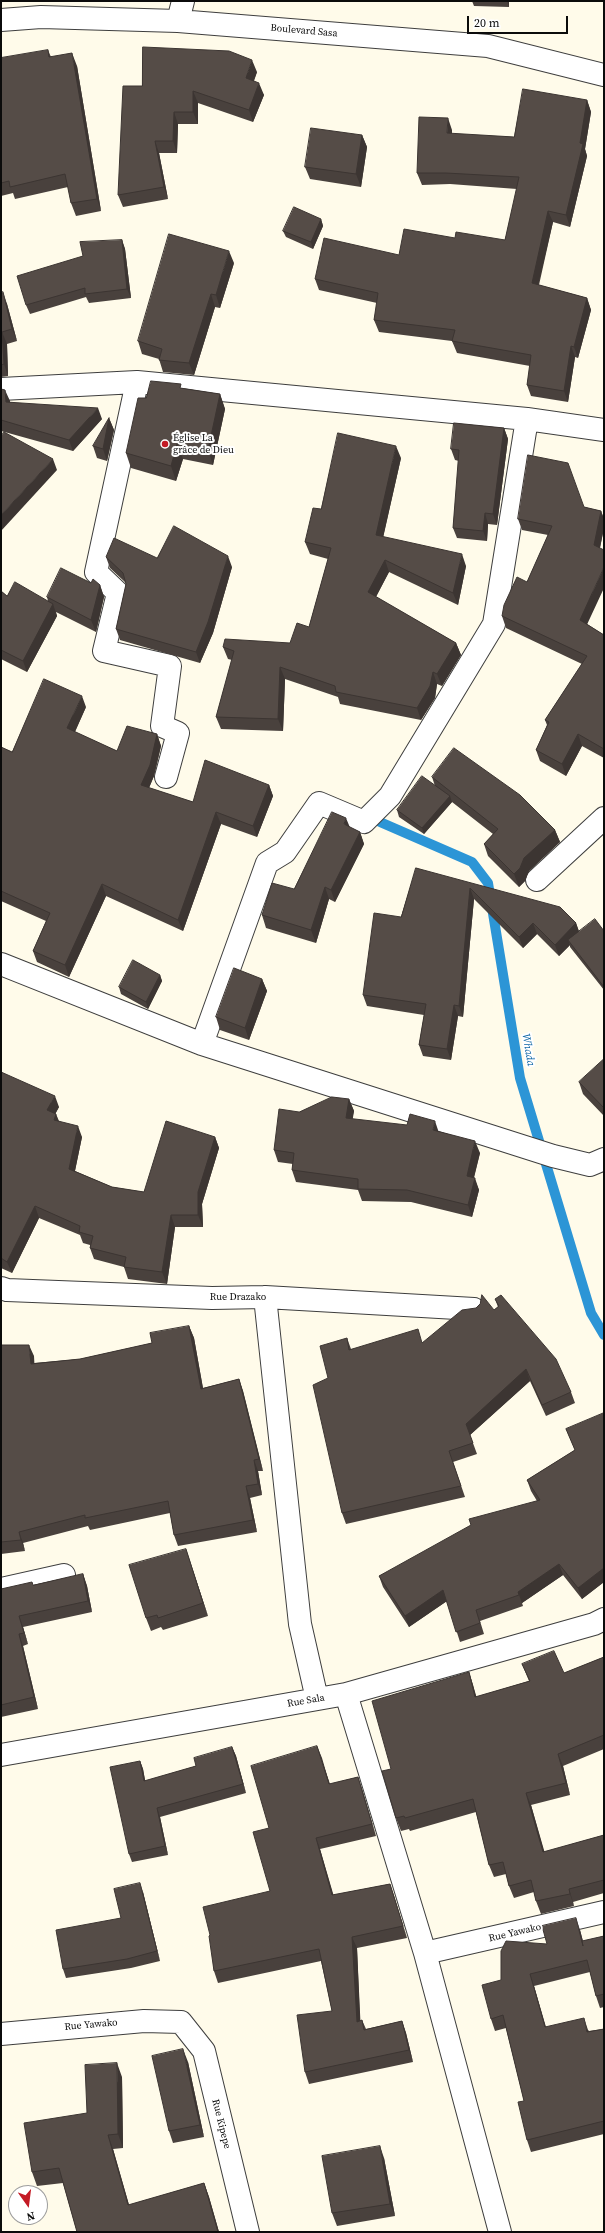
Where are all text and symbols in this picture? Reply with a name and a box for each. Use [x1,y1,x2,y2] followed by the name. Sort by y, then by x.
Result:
[469,8,570,34] scale bar
[474,15,500,31] text: 20 m
[270,22,338,40] street label: Boulevard Sasa
[173,432,234,456] place label: Église La grâce de Dieu
[160,439,170,449] marker: Église La grâce de Dieu
[519,1033,537,1067] water label: Whada
[210,1291,266,1303] street label: Rue Drazako
[286,1692,326,1710] street label: Rue Sala
[488,1921,542,1945] street label: Rue Yawako
[64,2017,118,2033] street label: Rue Yawako
[209,2098,233,2150] street label: Rue Kipepe
[8,2185,48,2225] north arrow
[25,2208,36,2224] text: N

